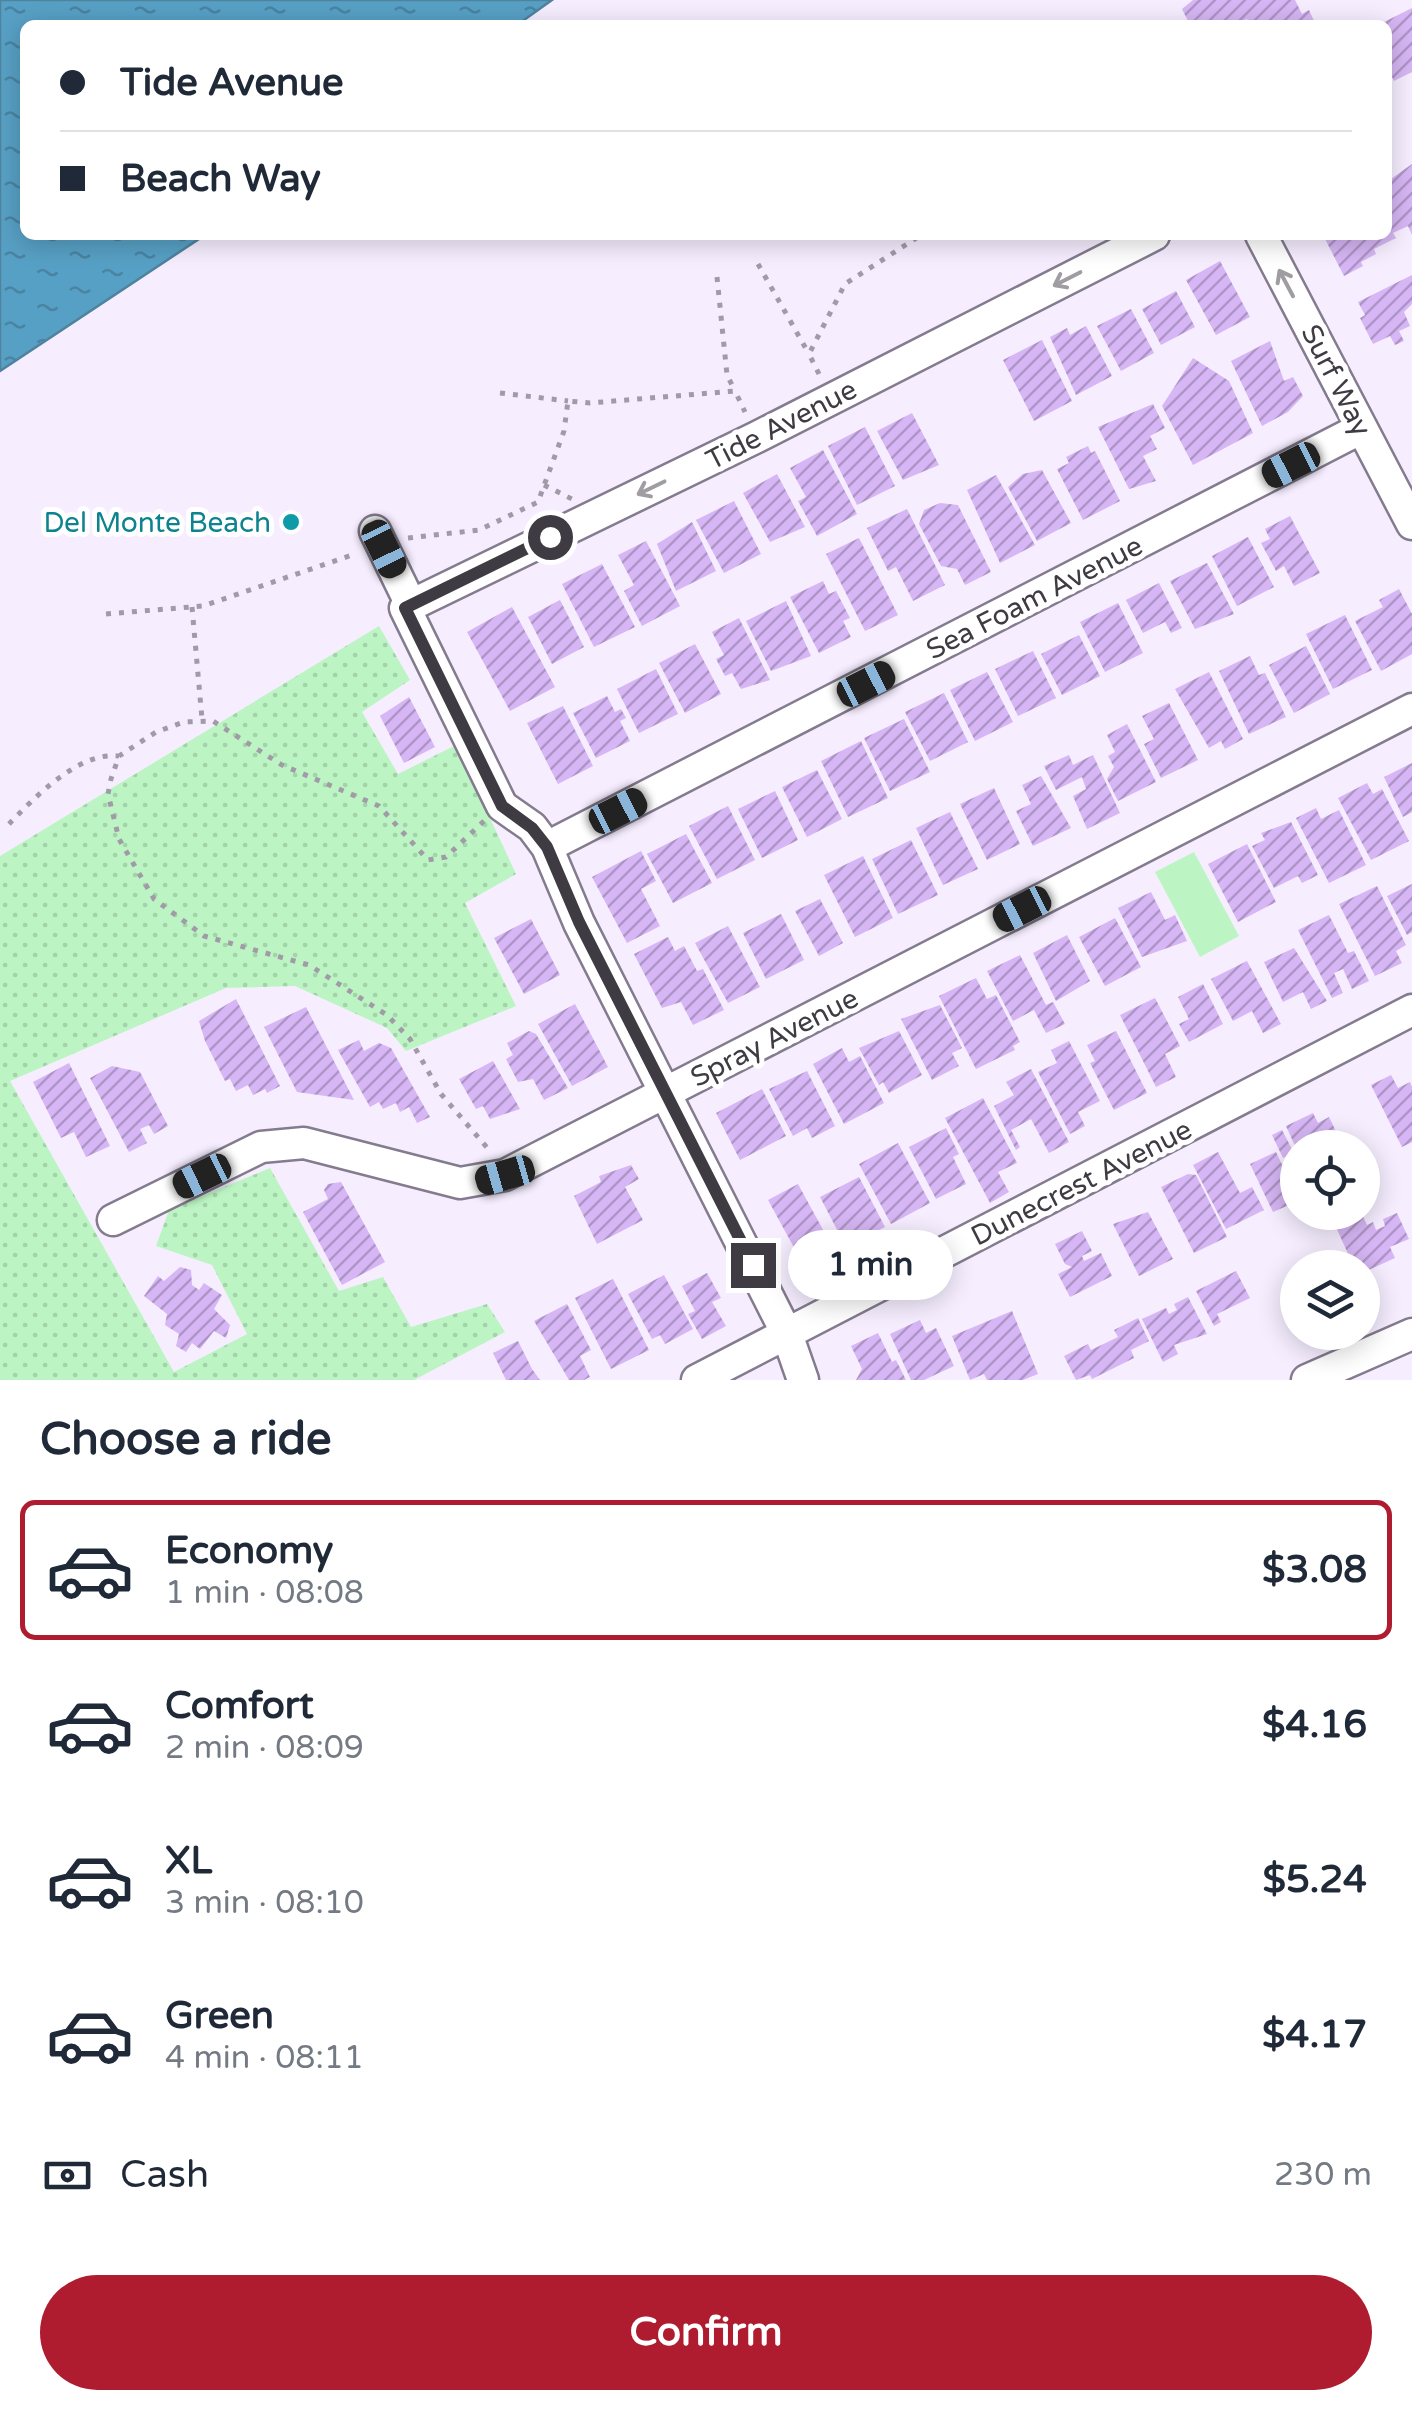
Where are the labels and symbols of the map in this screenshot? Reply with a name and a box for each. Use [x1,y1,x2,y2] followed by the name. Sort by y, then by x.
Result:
[1276,268,1295,298] one-way arrow
[1052,270,1082,289] one-way arrow
[1294,319,1379,442] street label: Surf Way
[700,372,863,477] street label: Tide Avenue
[1257,438,1325,492] car
[637,480,667,499] one-way arrow
[44,506,271,540] place label: Del Monte Beach
[280,511,302,533] marker: Del Monte Beach
[357,515,411,583] car
[528,515,573,560] route start
[921,529,1148,667] street label: Sea Foam Avenue
[832,657,900,711] car
[584,784,652,838] car
[988,882,1056,936] car
[685,981,864,1095] street label: Spray Avenue
[965,1113,1198,1253] street label: Dunecrest Avenue
[168,1149,236,1203] car
[472,1152,538,1198] car
[788,1230,953,1300] callout: 1 min
[731,1243,776,1288] route end

